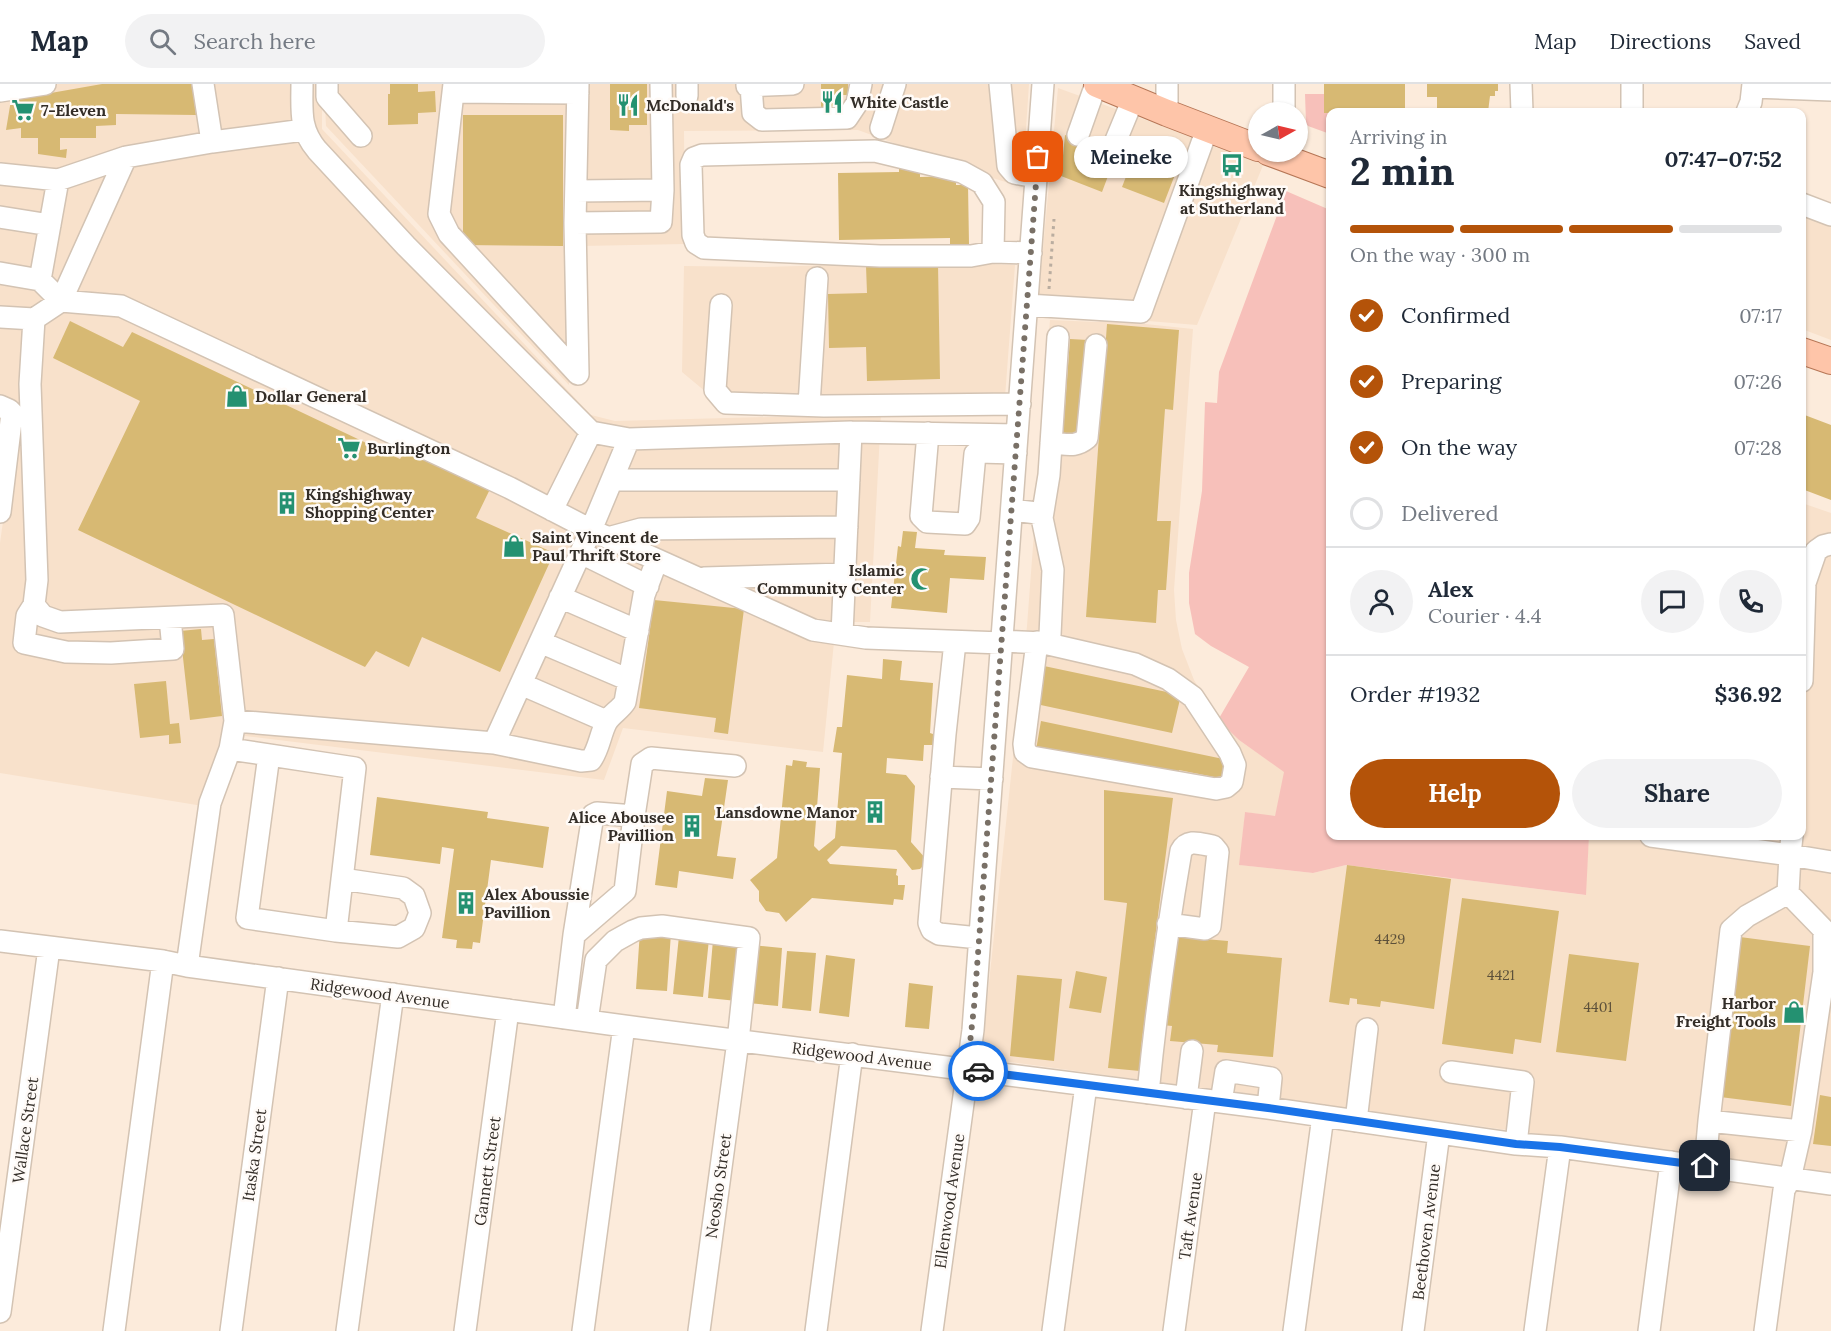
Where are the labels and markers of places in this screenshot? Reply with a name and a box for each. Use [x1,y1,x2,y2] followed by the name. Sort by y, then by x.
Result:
[819,89,845,115] restaurant icon: White Castle
[615,92,641,118] restaurant icon: McDonald's
[850,92,949,112] place label: White Castle
[646,95,734,115] place label: McDonald's
[10,97,36,123] supermarket icon: 7-Eleven
[41,100,106,120] place label: 7-Eleven
[1012,131,1063,182] pin
[1074,136,1188,178] callout: Meineke
[1219,152,1245,178] bus stop icon: Kingshighway at Sutherland
[1178,180,1286,218] place label: Kingshighway at Sutherland
[224,383,250,409] shop icon: Dollar General
[255,386,367,406] place label: Dollar General
[336,435,362,461] supermarket icon: Burlington
[367,438,450,458] place label: Burlington
[305,484,434,522] place label: Kingshighway Shopping Center
[274,490,300,516] building icon: Kingshighway Shopping Center
[532,527,661,565] place label: Saint Vincent de Paul Thrift Store
[501,533,527,559] shop icon: Saint Vincent de Paul Thrift Store
[757,560,905,598] place label: Islamic Community Center
[909,566,935,592] mosque icon: Islamic Community Center
[862,799,888,825] building icon: Lansdowne Manor
[716,802,857,822] place label: Lansdowne Manor
[568,807,674,845] place label: Alice Abousee Pavillion
[679,813,705,839] building icon: Alice Abousee Pavillion
[484,884,590,922] place label: Alex Aboussie Pavillion
[453,890,479,916] building icon: Alex Aboussie Pavillion
[1676,993,1776,1031] place label: Harbor Freight Tools
[1781,999,1807,1025] shop icon: Harbor Freight Tools
[1679,1140,1730,1191] pin

